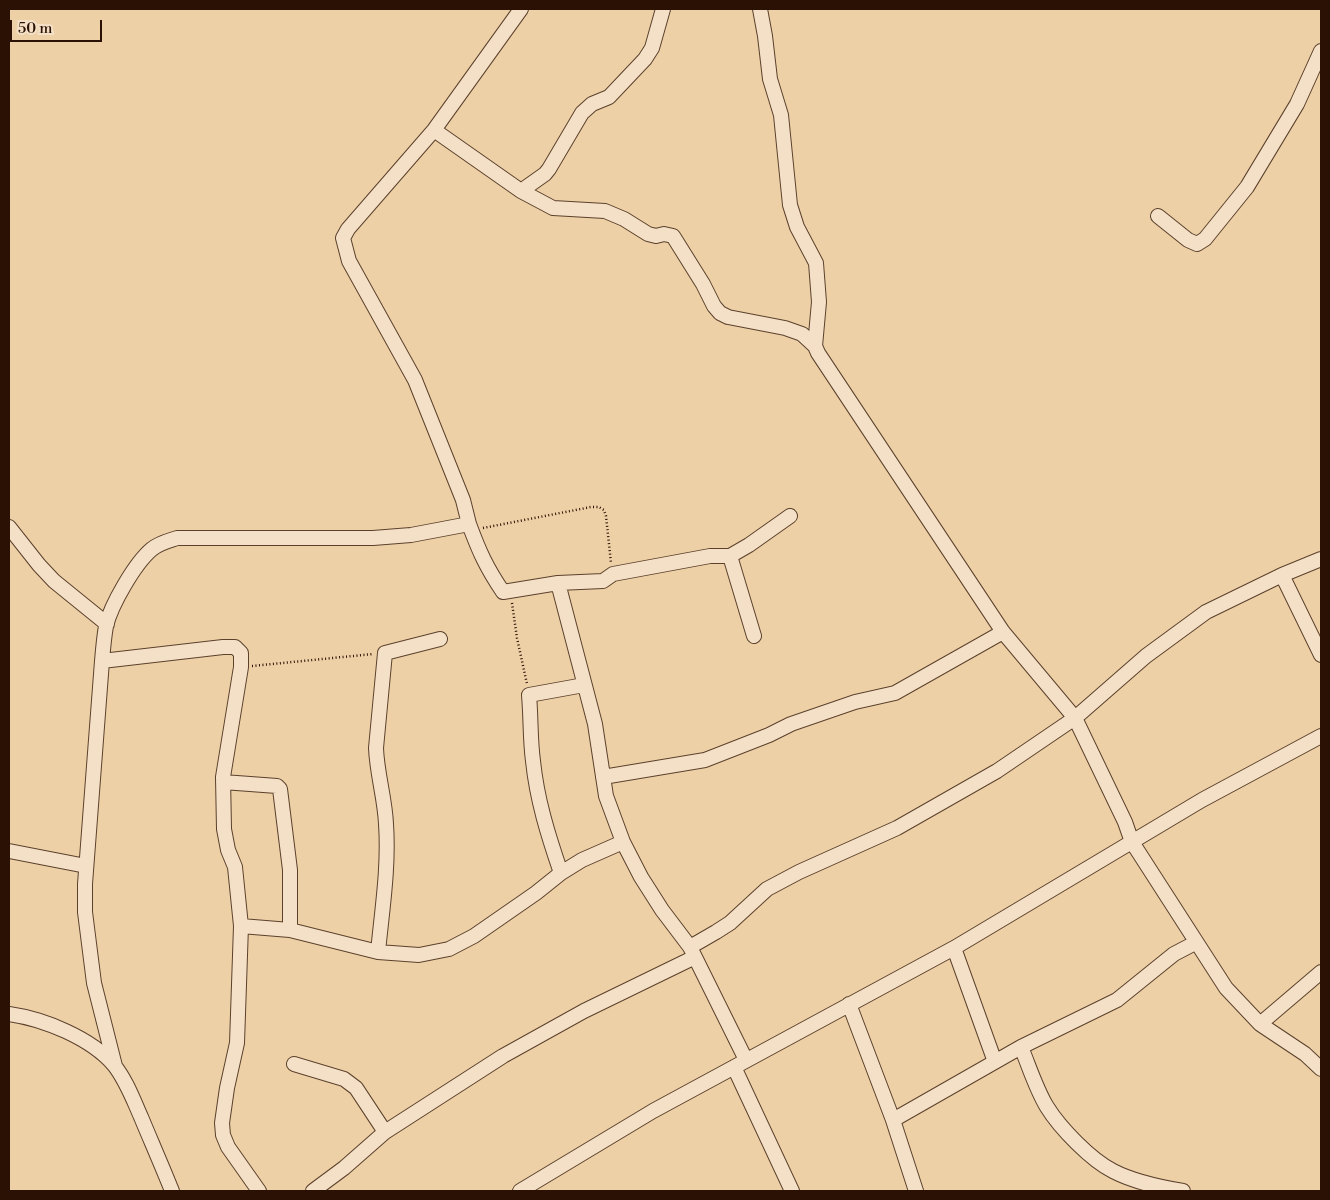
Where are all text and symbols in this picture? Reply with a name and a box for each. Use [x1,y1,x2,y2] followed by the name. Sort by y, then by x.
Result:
[12,10,105,42] scale bar
[18,19,52,38] text: 50 m

